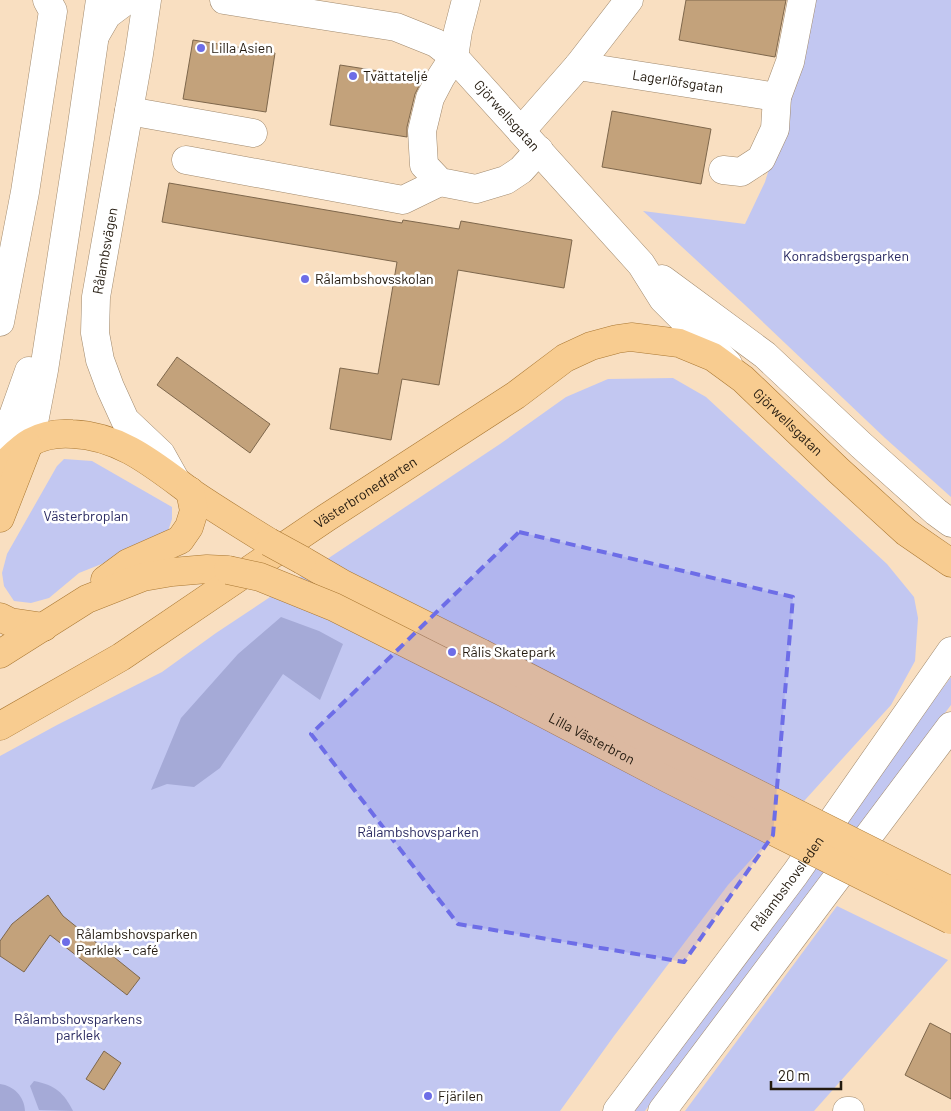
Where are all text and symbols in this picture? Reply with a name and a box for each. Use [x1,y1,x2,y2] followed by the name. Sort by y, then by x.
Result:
[211,39,273,56] place label: Lilla Asien
[195,42,207,54] marker: Lilla Asien
[631,66,725,97] street label: Lagerlöfsgatan
[363,67,428,84] place label: Tvättateljé
[347,70,359,82] marker: Tvättateljé
[471,76,544,154] street label: Gjörwellsgatan
[89,206,120,296] street label: Rålambsvägen
[783,247,909,264] park label: Konradsbergsparken
[315,270,434,287] place label: Rålambshovsskolan
[299,273,311,285] marker: Rålambshovsskolan
[750,384,827,459] street label: Gjörwellsgatan
[311,453,420,532] street label: Västerbronedfarten
[44,507,128,524] park label: Västerbroplan
[462,643,556,660] place label: Rålis Skatepark
[446,646,458,658] marker: Rålis Skatepark
[546,709,638,768] street label: Lilla Västerbron
[357,823,479,840] park label: Rålambshovsparken
[746,833,827,934] street label: Rålambshovsleden
[76,925,198,958] place label: Rålambshovsparken Parklek - café
[60,936,72,948] marker: Rålambshovsparken Parklek - café
[14,1010,142,1043] park label: Rålambshovsparkens parklek
[771,1058,841,1090] scale bar
[778,1066,810,1084] text: 20 m
[438,1087,483,1104] place label: Fjärilen
[422,1090,434,1102] marker: Fjärilen

